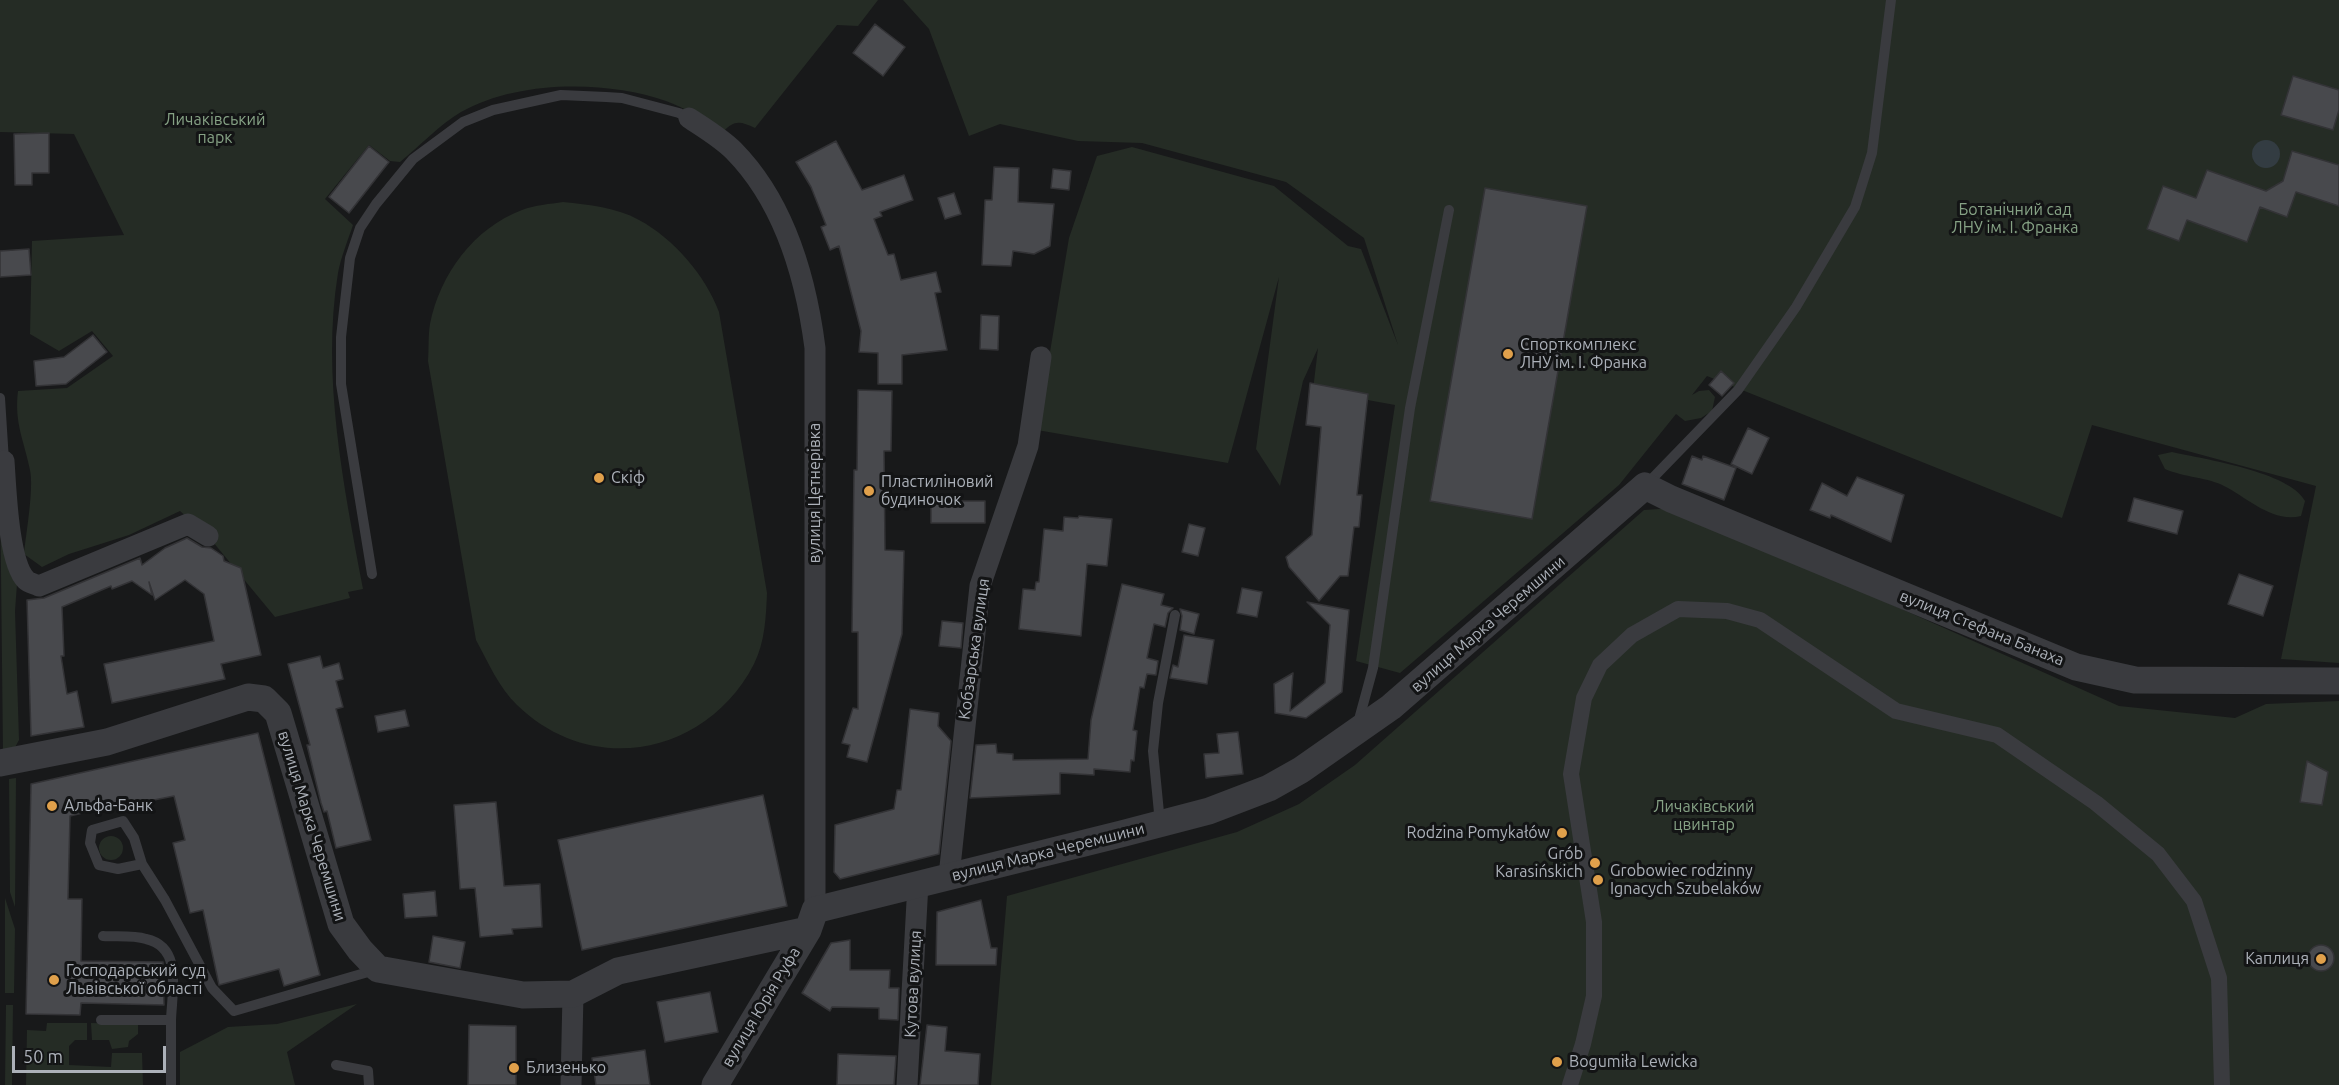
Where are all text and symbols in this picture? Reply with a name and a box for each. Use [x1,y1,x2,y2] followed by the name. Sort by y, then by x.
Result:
[164,110,266,148] park label: Личаківський парк
[1952,200,2078,238] park label: Ботанічний сад ЛНУ ім. І. Франка
[1520,335,1647,373] place label: Спорткомплекс ЛНУ ім. І. Франка
[1501,347,1515,361] marker: Спорткомплекс ЛНУ ім. І. Франка
[805,423,825,563] street label: вулиця Цетнерівка
[611,468,645,488] place label: Скіф
[592,471,606,485] marker: Скіф
[881,472,994,510] place label: Пластиліновий будиночок
[862,484,876,498] marker: Пластиліновий будиночок
[1407,552,1569,696] street label: вулиця Марка Черемшини
[955,577,993,721] street label: Кобзарська вулиця
[1897,586,2067,670] street label: вулиця Стефана Банаха
[274,728,350,924] street label: вулиця Марка Черемшини
[64,796,153,816] place label: Альфа-Банк
[1653,797,1755,835] park label: Личаківський цвинтар
[45,799,59,813] marker: Альфа-Банк
[950,819,1146,885] street label: вулиця Марка Черемшини
[1406,823,1550,843] place label: Rodzina Pomykałów
[1555,826,1569,840] marker: Rodzina Pomykałów
[1495,844,1583,882] place label: Grób Karasińskich
[1588,856,1602,870] marker: Grób Karasińskich
[1610,861,1761,899] place label: Grobowiec rodzinny Ignacych Szubelaków
[1591,873,1605,887] marker: Grobowiec rodzinny Ignacych Szubelaków
[901,930,925,1038] street label: Кутова вулиця
[718,944,804,1070] street label: вулиця Юрія Руфа
[2245,949,2309,969] place label: Каплиця
[2314,952,2328,966] marker: Каплиця
[66,961,206,999] place label: Господарський суд Львівської області
[47,973,61,987] marker: Господарський суд Львівської області
[15,1034,170,1072] scale bar
[23,1046,63,1066] text: 50 m
[1569,1052,1698,1072] place label: Bogumiła Lewicka
[1550,1055,1564,1069] marker: Bogumiła Lewicka
[526,1058,606,1078] place label: Близенько
[507,1061,521,1075] marker: Близенько

